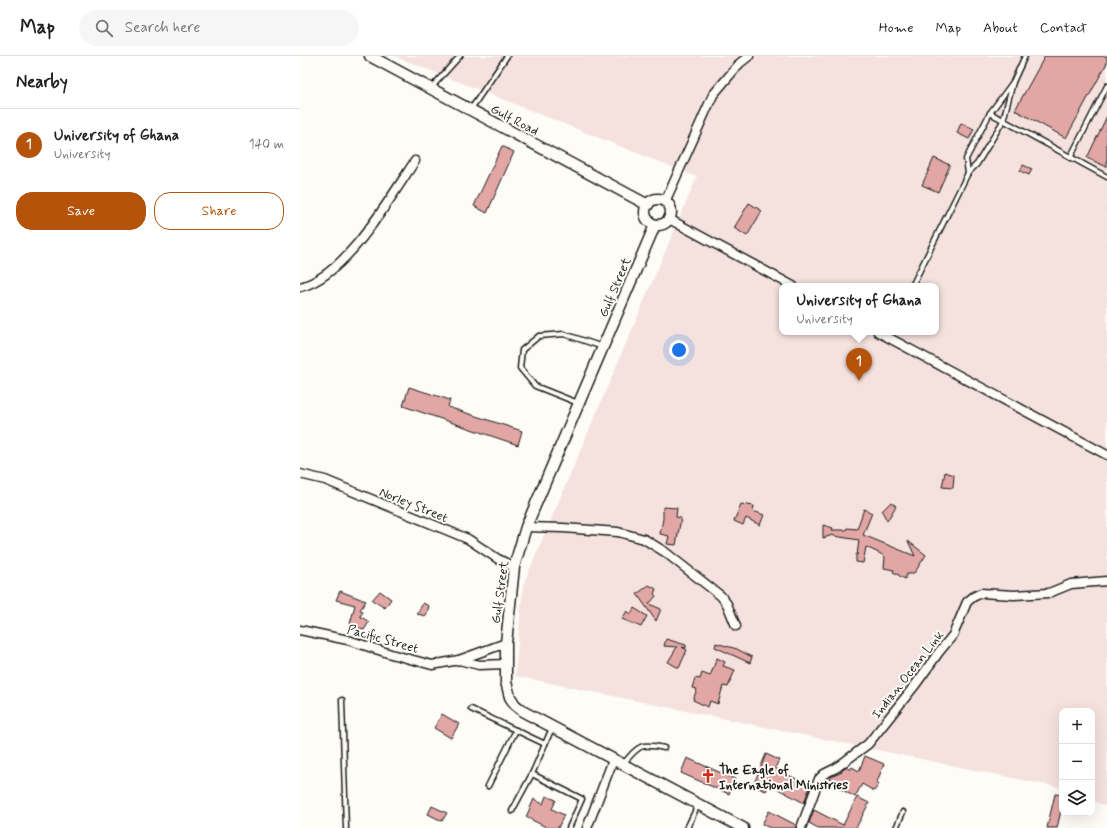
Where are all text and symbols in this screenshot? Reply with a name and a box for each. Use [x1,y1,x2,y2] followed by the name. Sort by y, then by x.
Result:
[79,10,359,46] search box
[20,15,55,40] text: Map
[93,17,115,39] icon: search
[125,18,200,38] text: Search here
[879,19,913,37] text: Home
[935,19,961,37] text: Map
[983,19,1018,37] text: About
[1040,19,1087,37] text: Contact
[16,71,68,93] text: Nearby
[487,101,541,140] street label: Gulf Road
[54,126,179,146] text: University of Ghana
[26,136,32,153] text: 1
[249,136,284,153] text: 140 m
[54,146,110,163] text: University
[16,192,146,230] button: Save
[154,192,284,230] button: Share
[595,255,636,320] street label: Gulf Street
[779,283,939,335] popup
[796,291,922,311] text: University of Ghana
[796,311,853,328] text: University
[669,340,689,360] your location
[846,348,872,381] pin: 1
[377,484,450,527] street label: Norley Street
[488,559,513,625] street label: Gulf Street
[345,621,420,658] street label: Pacific Street
[868,627,948,722] street label: Indian Ocean Link
[1059,708,1095,816] map controls
[1059,708,1095,744] button: +
[1059,744,1095,780] button: −
[719,762,848,794] place label: The Eagle of International Ministries
[700,768,716,784] church icon: The Eagle of International Ministries
[1059,780,1095,816] button: layers

